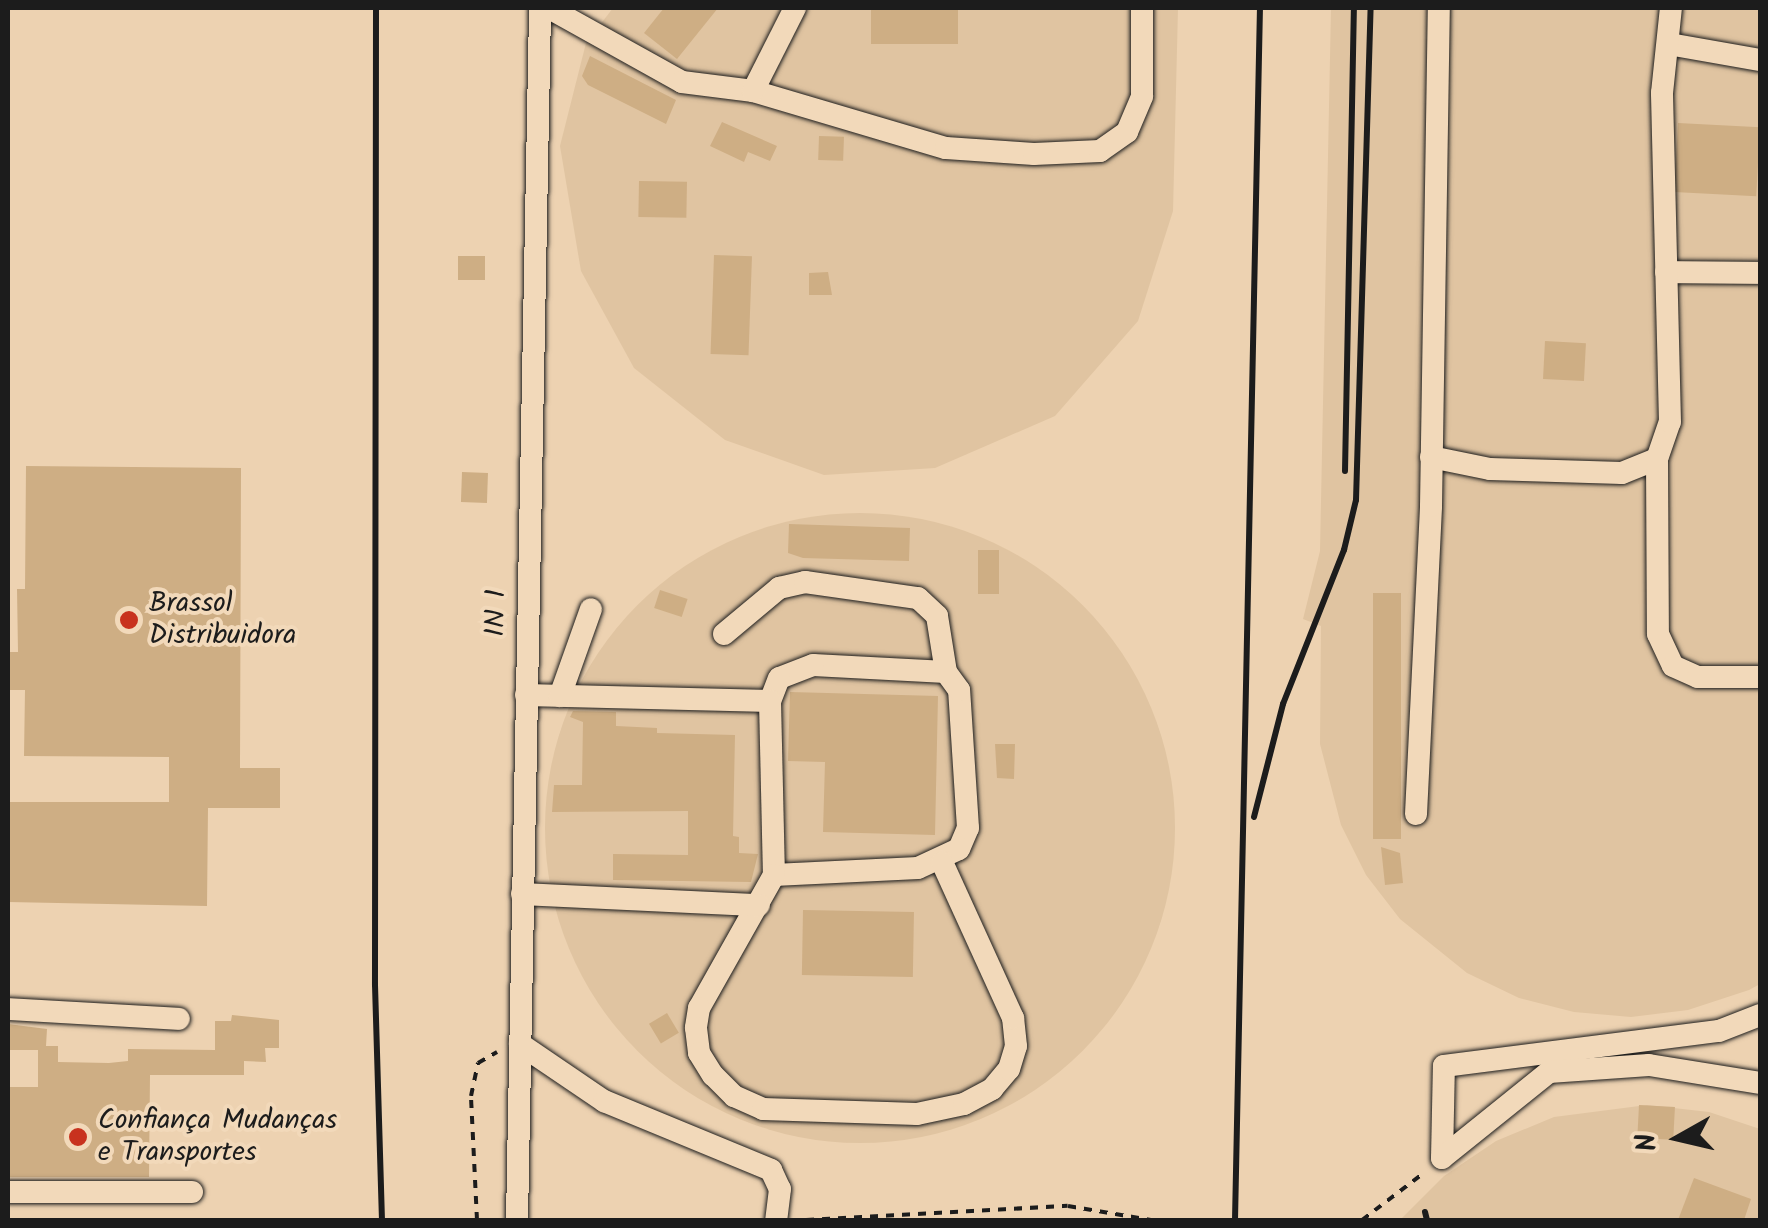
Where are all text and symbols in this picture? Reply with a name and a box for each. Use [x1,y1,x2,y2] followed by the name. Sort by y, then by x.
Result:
[149,587,296,653] place label: Brassol Distribuidora
[480,589,514,637] street label: IN 1
[118,609,140,631] marker: Brassol Distribuidora
[1628,1088,1728,1188] north arrow
[98,1104,337,1170] place label: Confiança Mudanças e Transportes
[67,1126,89,1148] marker: Confiança Mudanças e Transportes
[1624,1130,1671,1154] text: N

